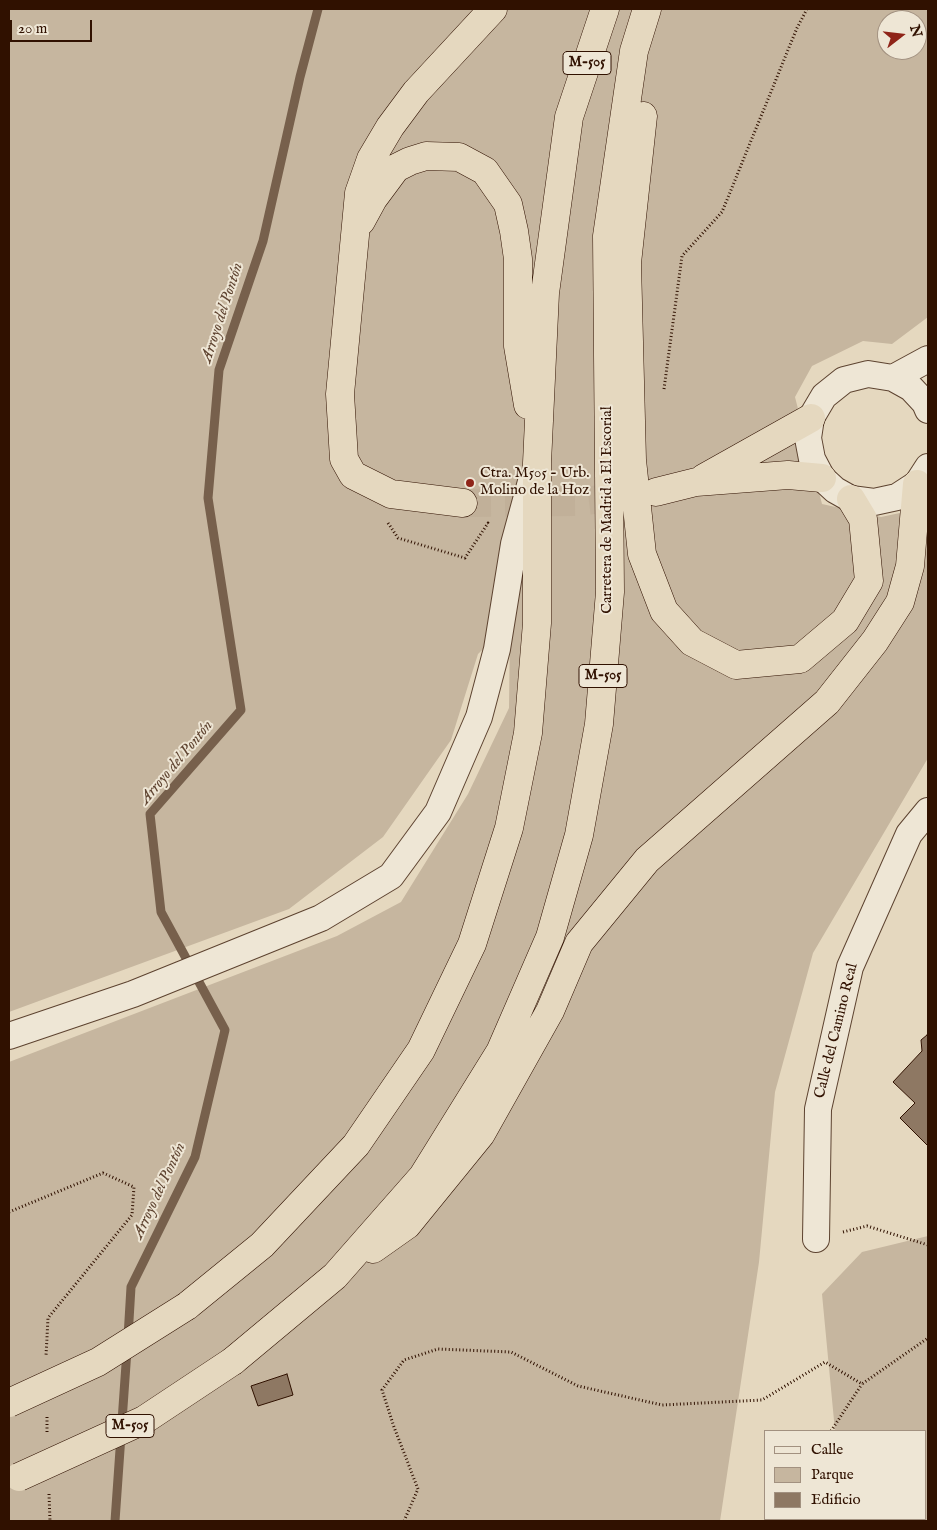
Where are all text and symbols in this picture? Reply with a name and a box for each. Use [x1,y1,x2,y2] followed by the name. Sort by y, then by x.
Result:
[12,10,95,42] scale bar
[877,10,927,60] north arrow
[18,19,47,38] text: 20 m
[905,23,926,39] text: N
[563,52,611,74] road number: M-505
[198,261,248,365] water label: Arroyo del Pontón
[599,406,617,614] street label: Carretera de Madrid a El Escorial
[480,465,589,500] place label: Ctra. M505 - Urb. Molino de la Hoz
[464,477,476,489] marker: Ctra. M505 - Urb. Molino de la Hoz
[579,664,627,688] road number: M-505
[136,717,218,809] water label: Arroyo del Pontón
[811,962,863,1100] street label: Calle del Camino Real
[129,1140,191,1242] water label: Arroyo del Pontón
[106,1414,154,1438] road number: M-505
[764,1430,927,1520] legend
[811,1440,843,1459] text: Calle
[811,1465,854,1484] text: Parque
[811,1490,861,1509] text: Edificio

